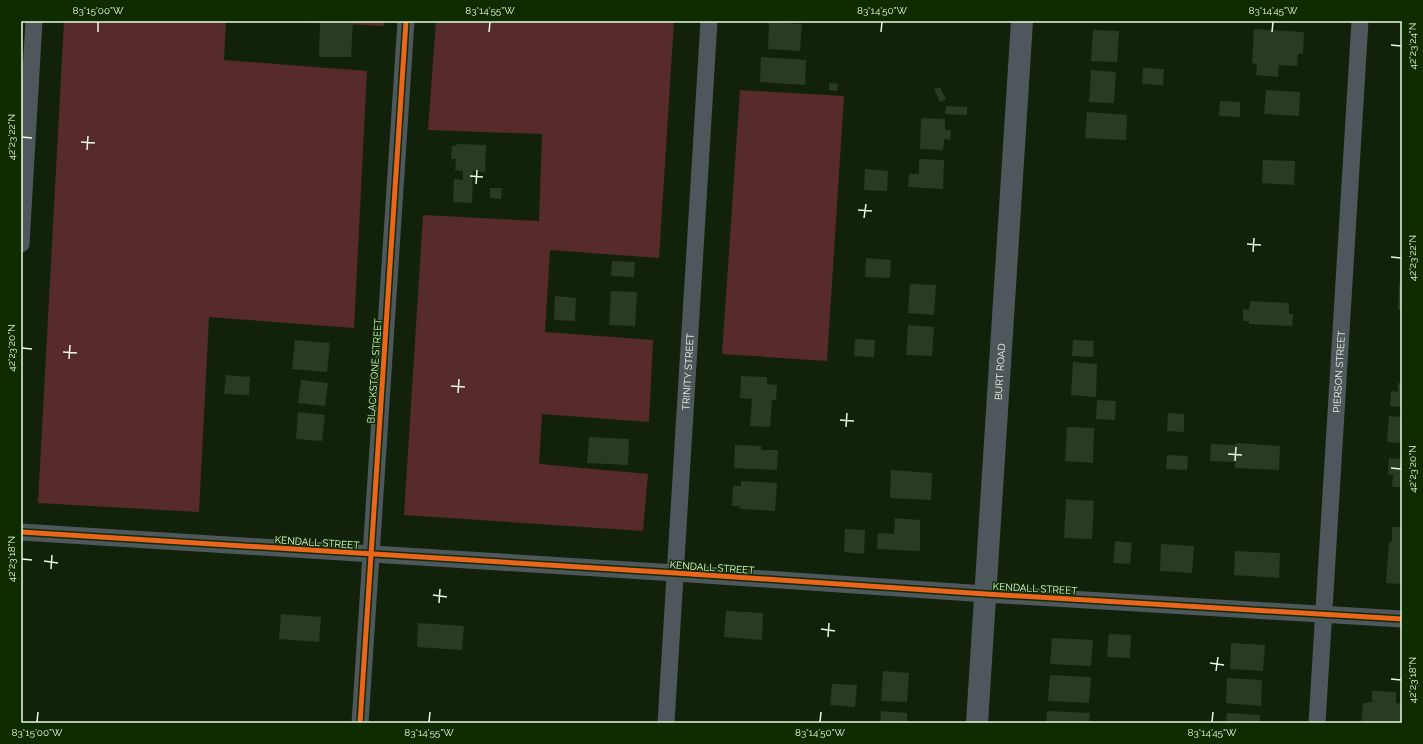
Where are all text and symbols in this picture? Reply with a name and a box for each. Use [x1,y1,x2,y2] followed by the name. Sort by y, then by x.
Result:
[73,5,124,16] text: 83°15'00"W
[465,5,515,16] text: 83°14'55"W
[857,5,908,16] text: 83°14'50"W
[1249,5,1298,16] text: 83°14'45"W
[1407,23,1418,69] text: 42°23'24"N
[6,114,17,160] text: 42°23'22"N
[1407,235,1418,281] text: 42°23'22"N
[365,318,384,424] street label: BLACKSTONE STREET
[6,324,17,372] text: 42°23'20"N
[1331,330,1347,413] street label: PIERSON STREET
[680,333,696,411] street label: TRINITY STREET
[993,343,1007,400] street label: BURT ROAD
[1407,445,1418,493] text: 42°23'20"N
[274,534,360,551] street label: KENDALL STREET
[6,536,17,582] text: 42°23'18"N
[669,559,755,576] street label: KENDALL STREET
[992,581,1078,596] street label: KENDALL STREET
[1407,657,1418,703] text: 42°23'18"N
[12,727,63,738] text: 83°15'00"W
[404,727,454,738] text: 83°14'55"W
[795,727,846,738] text: 83°14'50"W
[1188,727,1237,738] text: 83°14'45"W

